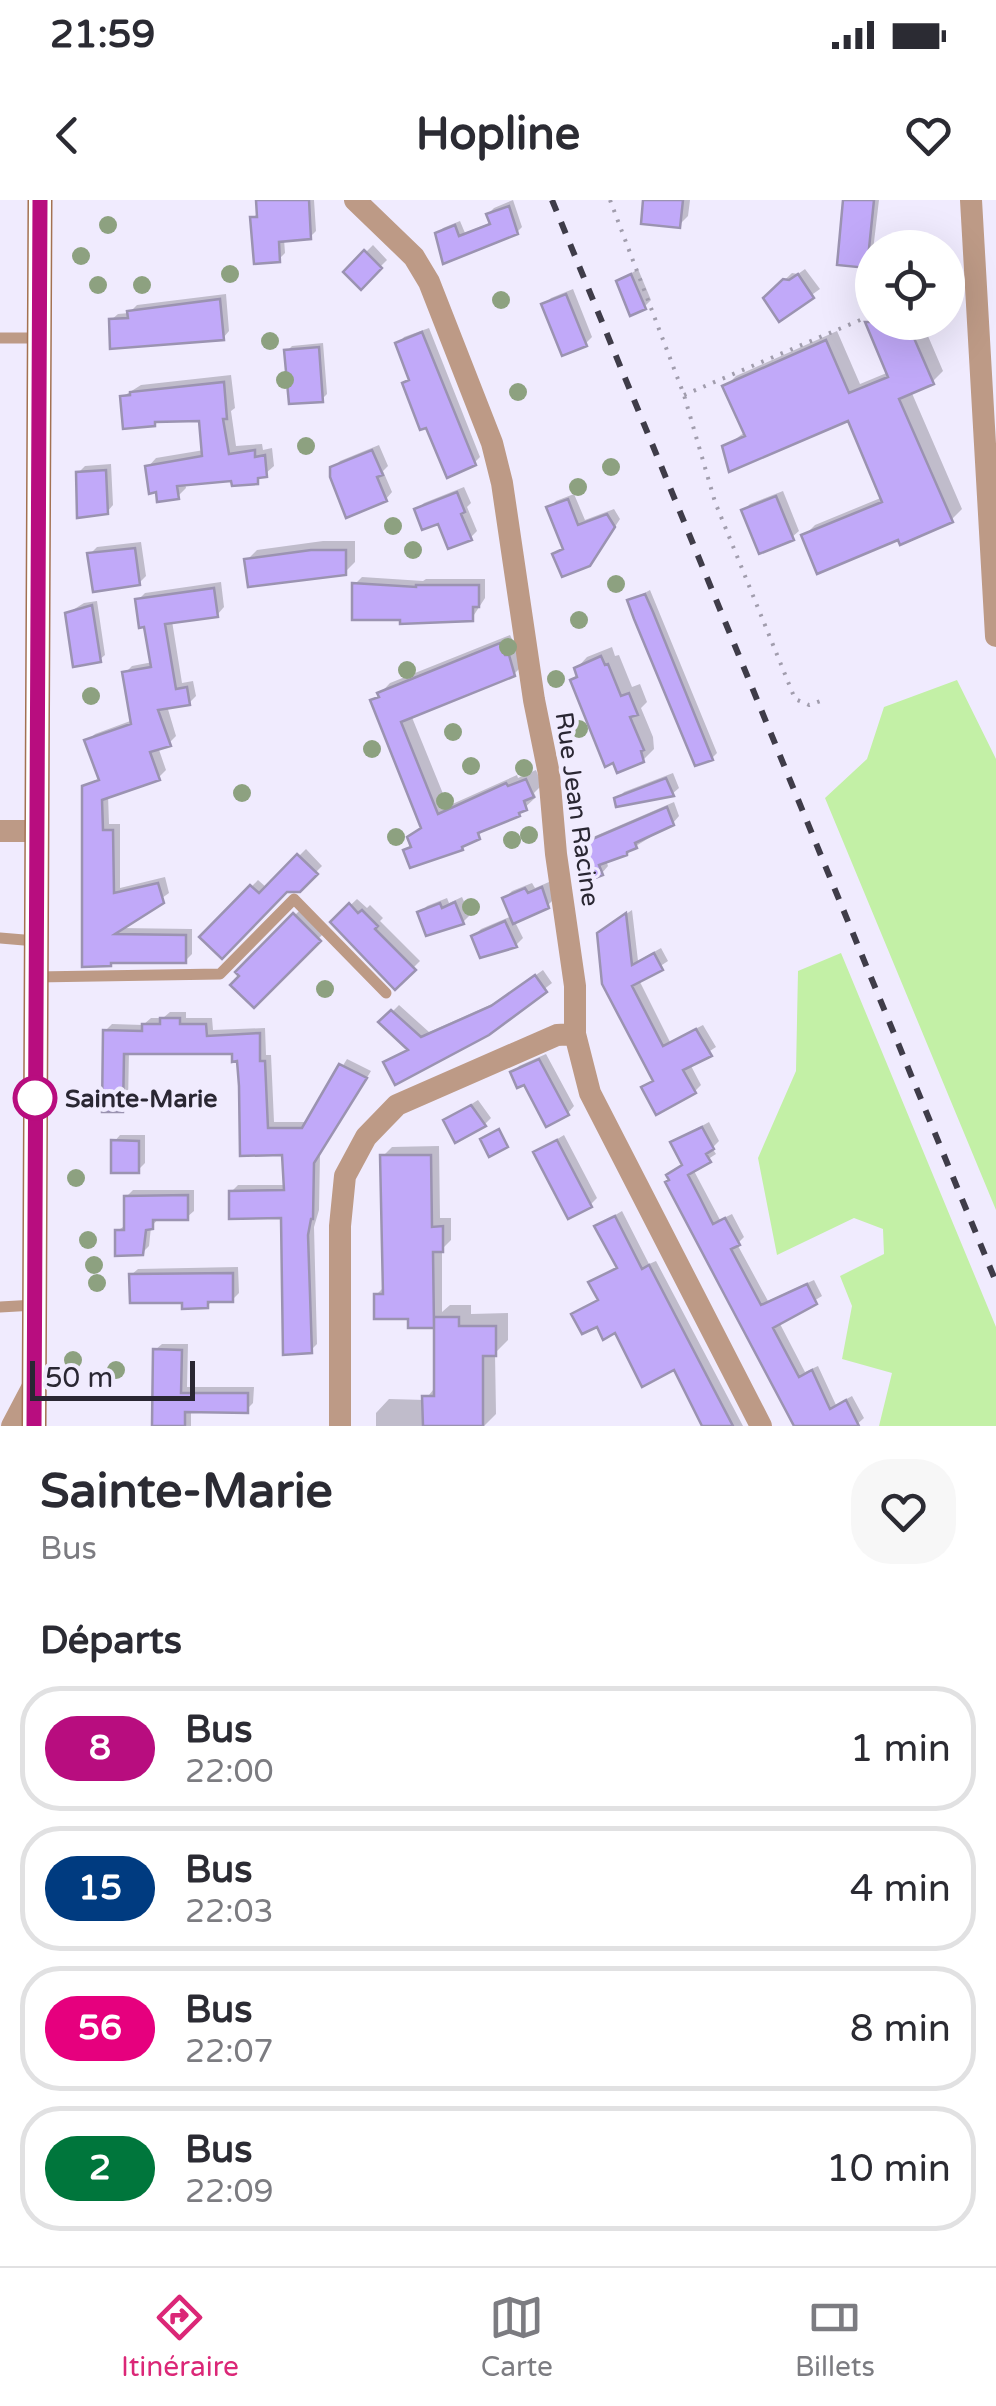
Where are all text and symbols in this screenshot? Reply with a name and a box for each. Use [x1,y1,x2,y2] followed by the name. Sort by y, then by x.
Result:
[50,12,155,58] text: 21:59
[40,108,95,163] icon: back
[416,108,580,162] text: Hopline
[901,108,956,163] icon: heart
[855,230,965,340] map controls
[855,230,965,340] button: locate
[549,710,606,908] street label: Rue Jean Racine
[14,1077,56,1119] marker: Sainte-Marie
[65,1084,217,1114] place label: Sainte-Marie
[30,1356,195,1400] scale bar
[45,1361,113,1395] text: 50 m
[851,1459,956,1564] button: heart
[40,1463,333,1521] text: Sainte-Marie
[40,1530,97,1568] text: Bus
[40,1618,182,1664] text: Départs
[185,1707,252,1753] text: Bus
[850,1726,951,1772] text: 1 min
[89,1727,111,1769] text: 8
[185,1753,274,1791] text: 22:00
[185,1847,252,1893] text: Bus
[850,1866,951,1912] text: 4 min
[78,1867,122,1909] text: 15
[185,1893,274,1931] text: 22:03
[185,1987,252,2033] text: Bus
[850,2006,951,2052] text: 8 min
[78,2007,122,2049] text: 56
[185,2033,274,2071] text: 22:07
[185,2127,252,2173] text: Bus
[826,2146,951,2192] text: 10 min
[89,2147,111,2189] text: 2
[185,2173,274,2211] text: 22:09
[121,2290,239,2384] tab: Itinéraire
[481,2290,553,2384] tab: Carte
[795,2290,875,2384] tab: Billets

